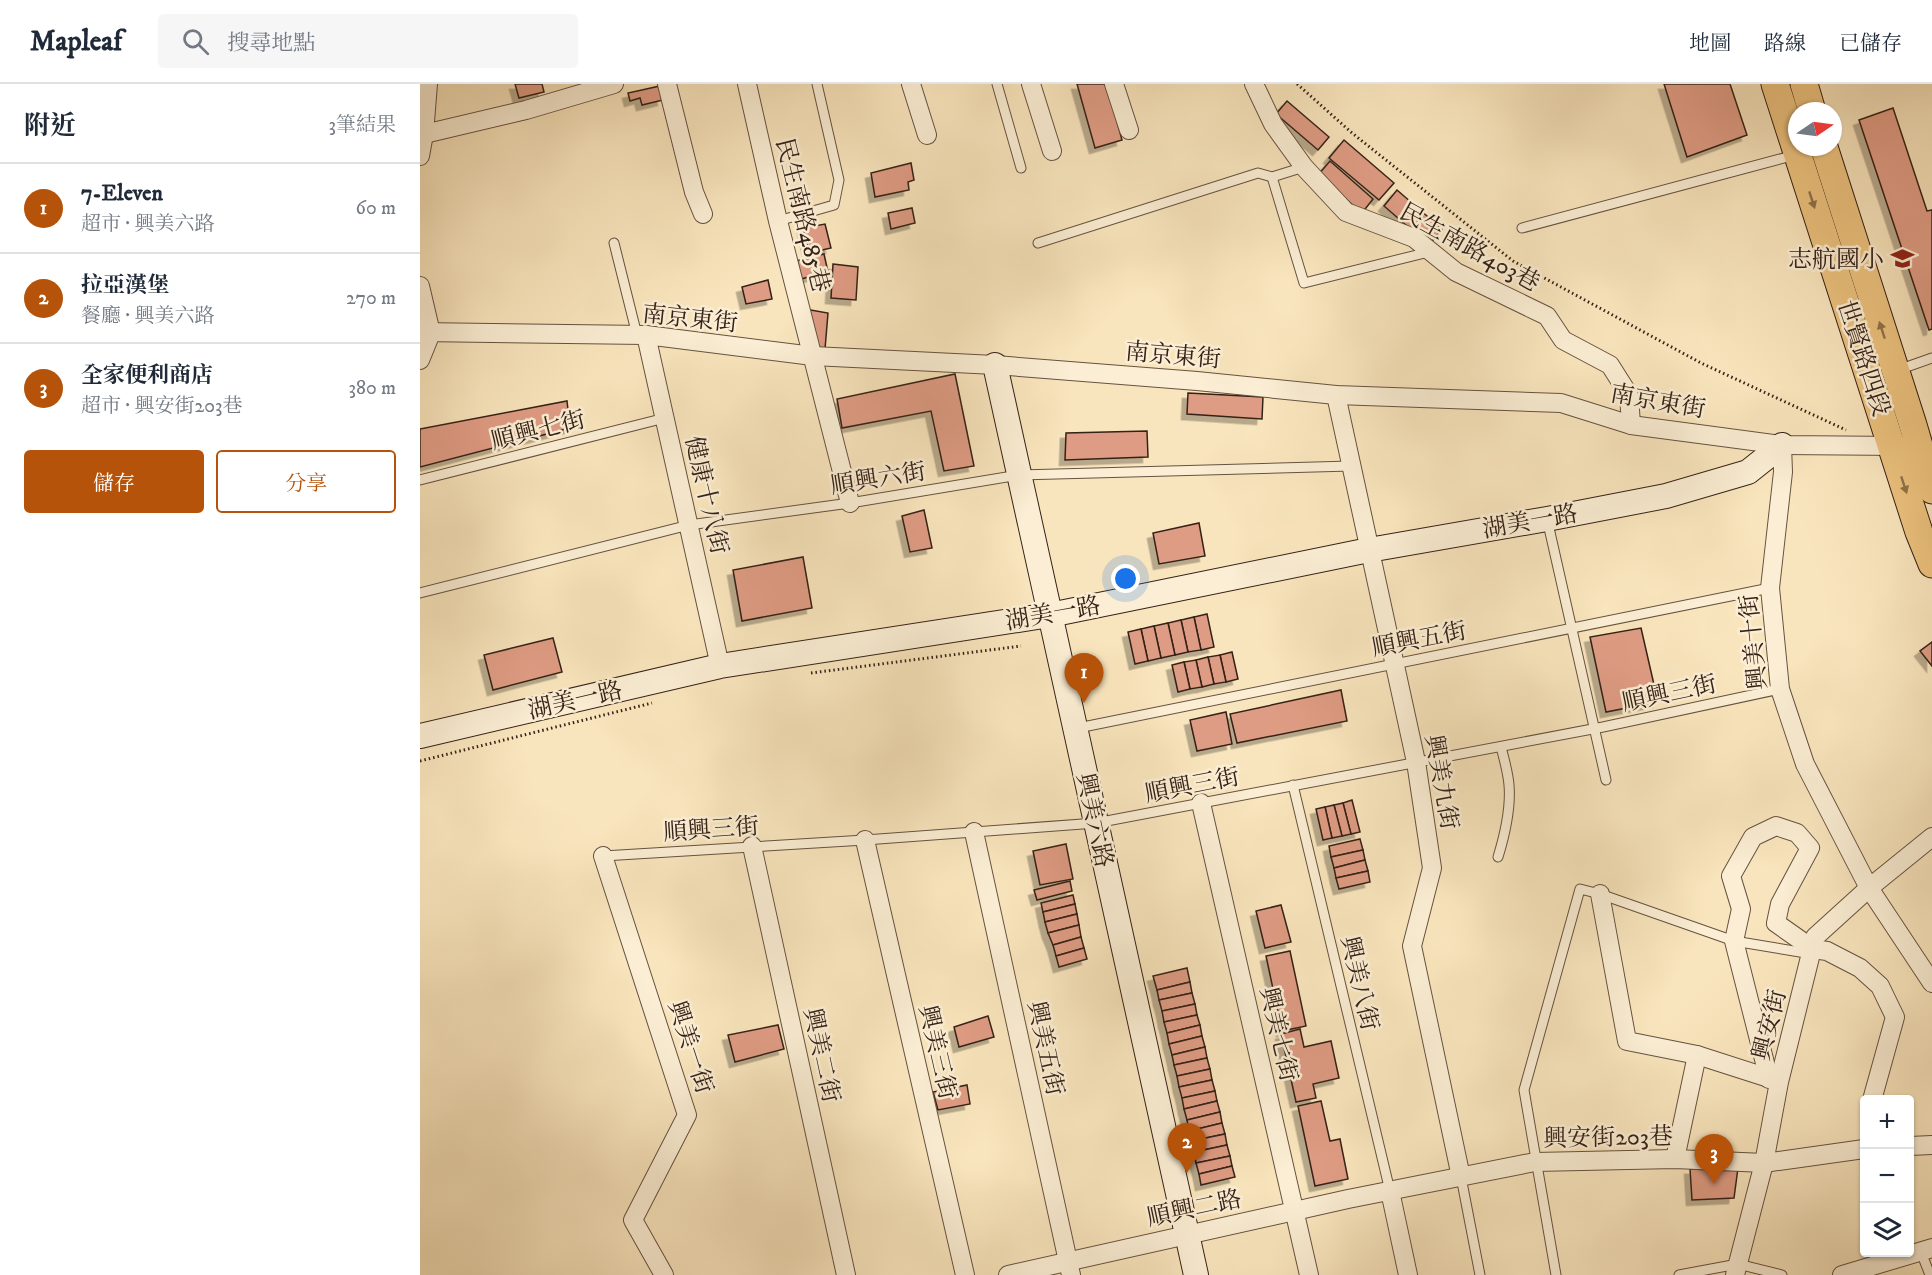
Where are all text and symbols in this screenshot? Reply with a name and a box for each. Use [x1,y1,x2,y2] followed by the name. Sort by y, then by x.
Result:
[158,14,578,68] search box
[30,24,122,59] text: Mapleaf
[179,25,212,58] icon: search
[227,30,315,57] text: 搜尋地點
[1689,31,1731,57] text: 地圖
[1764,31,1806,57] text: 路線
[1839,31,1902,57] text: 已儲存
[1788,102,1842,156] north arrow
[24,110,76,143] text: 附近
[329,113,396,138] text: 3筆結果
[768,135,836,295] street label: 民生南路485巷
[81,180,163,207] text: 7-Eleven
[1808,191,1817,209] one-way arrow
[40,196,47,221] text: 1
[356,196,396,221] text: 60 m
[1394,197,1545,299] street label: 民生南路403巷
[81,212,214,237] text: 超市 · 興美六路
[1788,245,1884,275] place label: 志航國小
[1889,246,1915,272] school or university icon: 志航國小
[81,272,169,299] text: 拉亞漢堡
[39,286,48,311] text: 2
[346,286,396,311] text: 270 m
[1830,297,1896,420] street label: 世賢路四段
[641,299,739,339] street label: 南京東街
[81,304,214,329] text: 餐廳 · 興美六路
[1877,321,1886,339] one-way arrow
[1124,337,1222,375] street label: 南京東街
[81,362,213,389] text: 全家便利商店
[40,376,47,401] text: 3
[348,376,396,401] text: 380 m
[1608,379,1708,425] street label: 南京東街
[81,394,242,419] text: 超市 · 興安街203巷
[488,405,588,457] street label: 順興七街
[678,433,734,557] street label: 健康十八街
[24,450,204,513] button: 儲存
[216,450,396,513] button: 分享
[828,457,928,501] street label: 順興六街
[1900,476,1910,494] one-way arrow
[1480,499,1580,545] street label: 湖美一路
[1111,564,1140,593] your location
[1003,591,1103,637] street label: 湖美一路
[1734,593,1774,691] street label: 興美十街
[1369,616,1469,664] street label: 順興五街
[1064,654,1104,703] pin: 1
[1619,669,1719,719] street label: 順興三街
[525,676,625,726] street label: 湖美一路
[1418,732,1464,832] street label: 興美九街
[1142,762,1242,810] street label: 順興三街
[1069,770,1119,870] street label: 興美六路
[662,812,760,848] street label: 順興三街
[1334,933,1384,1033] street label: 興美八街
[1253,984,1303,1084] street label: 興美七街
[1747,987,1793,1064] street label: 興安街
[661,997,719,1098] street label: 興美一街
[1020,998,1070,1098] street label: 興美五街
[912,1002,962,1102] street label: 興美三街
[796,1005,846,1105] street label: 興美二街
[1860,1095,1914,1257] map controls
[1860,1095,1914,1149] button: +
[1543,1122,1673,1154] street label: 興安街203巷
[1168,1124,1206,1173] pin: 2
[1694,1134,1734,1184] pin: 3
[1860,1149,1914,1203] button: −
[1144,1184,1244,1234] street label: 順興二路
[1860,1203,1914,1257] button: layers

